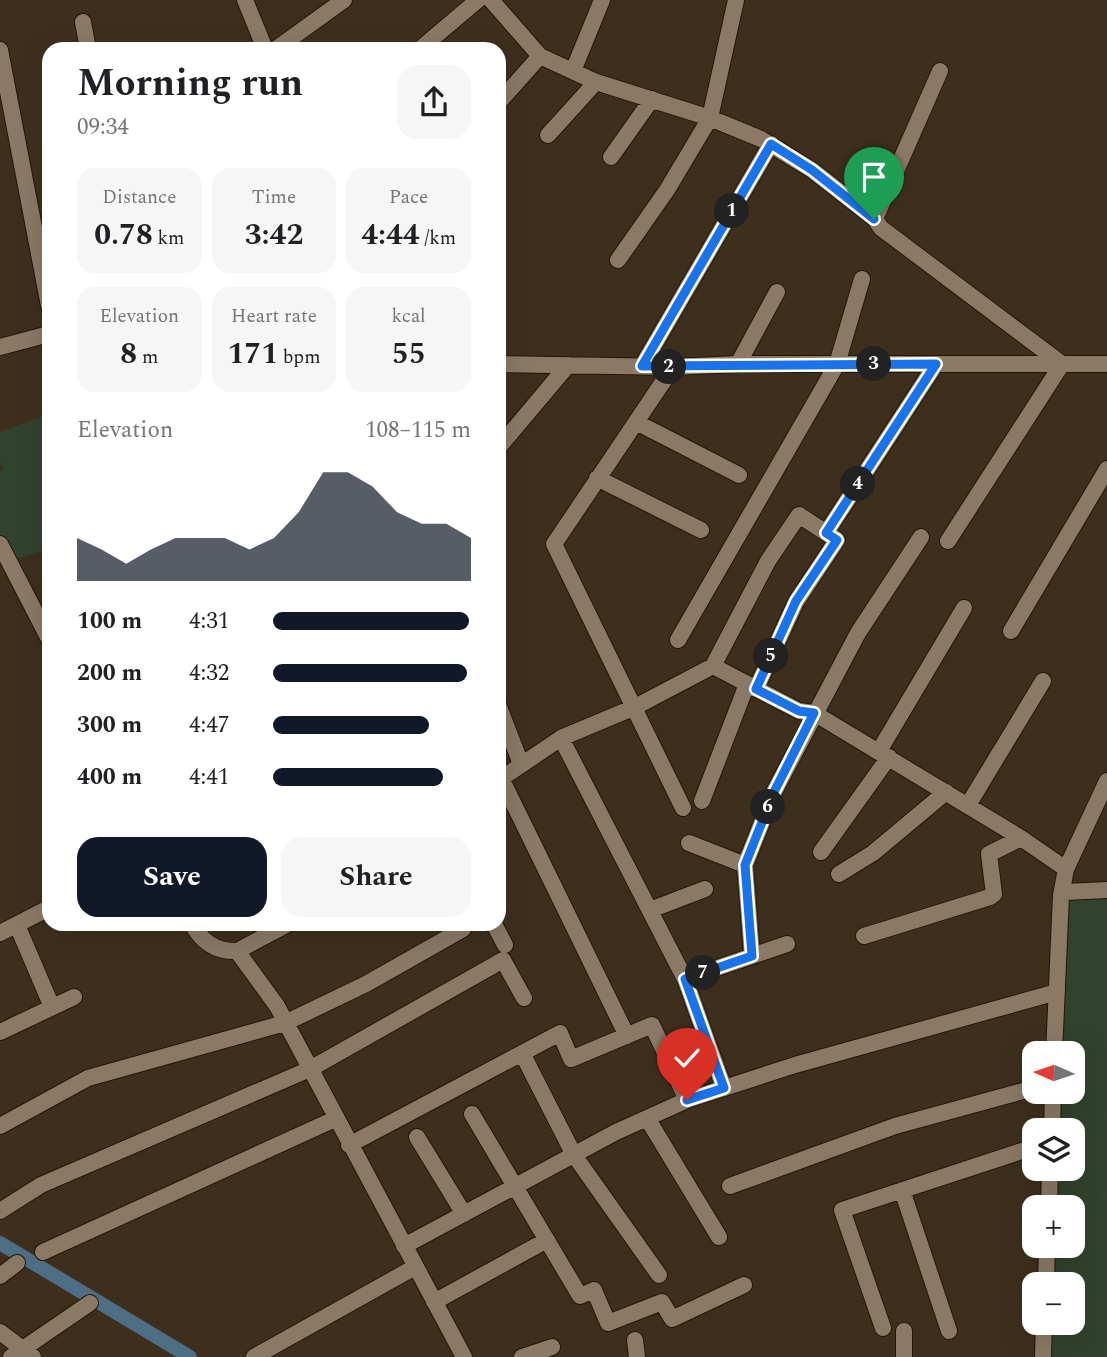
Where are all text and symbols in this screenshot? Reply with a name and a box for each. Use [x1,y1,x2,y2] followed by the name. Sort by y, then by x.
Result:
[77,55,303,113] text: Morning run
[397,65,471,139] button: share
[77,110,129,145] text: 09:34
[844,147,904,219] pin
[855,158,893,196] icon: arrive
[102,183,176,212] text: Distance
[252,183,296,212] text: Time
[389,183,428,212] text: Pace
[714,194,750,228] pin: 1
[726,196,737,225] text: 1
[94,212,153,258] text: 0.78
[245,212,303,258] text: 3:42
[361,212,420,258] text: 4:44
[153,224,184,253] text: km
[420,224,456,253] text: /km
[100,302,179,331] text: Elevation
[231,302,317,331] text: Heart rate
[392,302,426,331] text: kcal
[120,331,137,377] text: 8
[227,331,278,377] text: 171
[392,331,425,377] text: 55
[137,343,158,372] text: m
[278,343,321,372] text: bpm
[856,346,892,382] pin: 3
[868,349,879,378] text: 3
[652,350,686,384] pin: 2
[663,352,674,381] text: 2
[77,413,173,448] text: Elevation
[365,413,471,448] text: 108–115 m
[840,466,876,502] pin: 4
[852,469,863,498] text: 4
[77,604,142,639] text: 100 m
[189,604,229,639] text: 4:31
[754,638,788,674] pin: 5
[765,641,776,670] text: 5
[77,656,142,691] text: 200 m
[189,656,229,691] text: 4:32
[77,708,142,743] text: 300 m
[189,708,229,743] text: 4:47
[77,760,142,795] text: 400 m
[189,760,229,795] text: 4:41
[750,790,786,824] pin: 6
[762,792,773,821] text: 6
[77,837,267,917] button: Save
[281,837,471,917] button: Share
[686,956,720,990] pin: 7
[697,958,708,987] text: 7
[657,1028,717,1100] pin
[668,1039,706,1077] icon: check
[1022,1041,1085,1104] north arrow
[1022,1041,1085,1335] map controls
[1022,1118,1085,1181] button: layers
[1022,1195,1085,1258] button: +
[1022,1272,1085,1335] button: −

